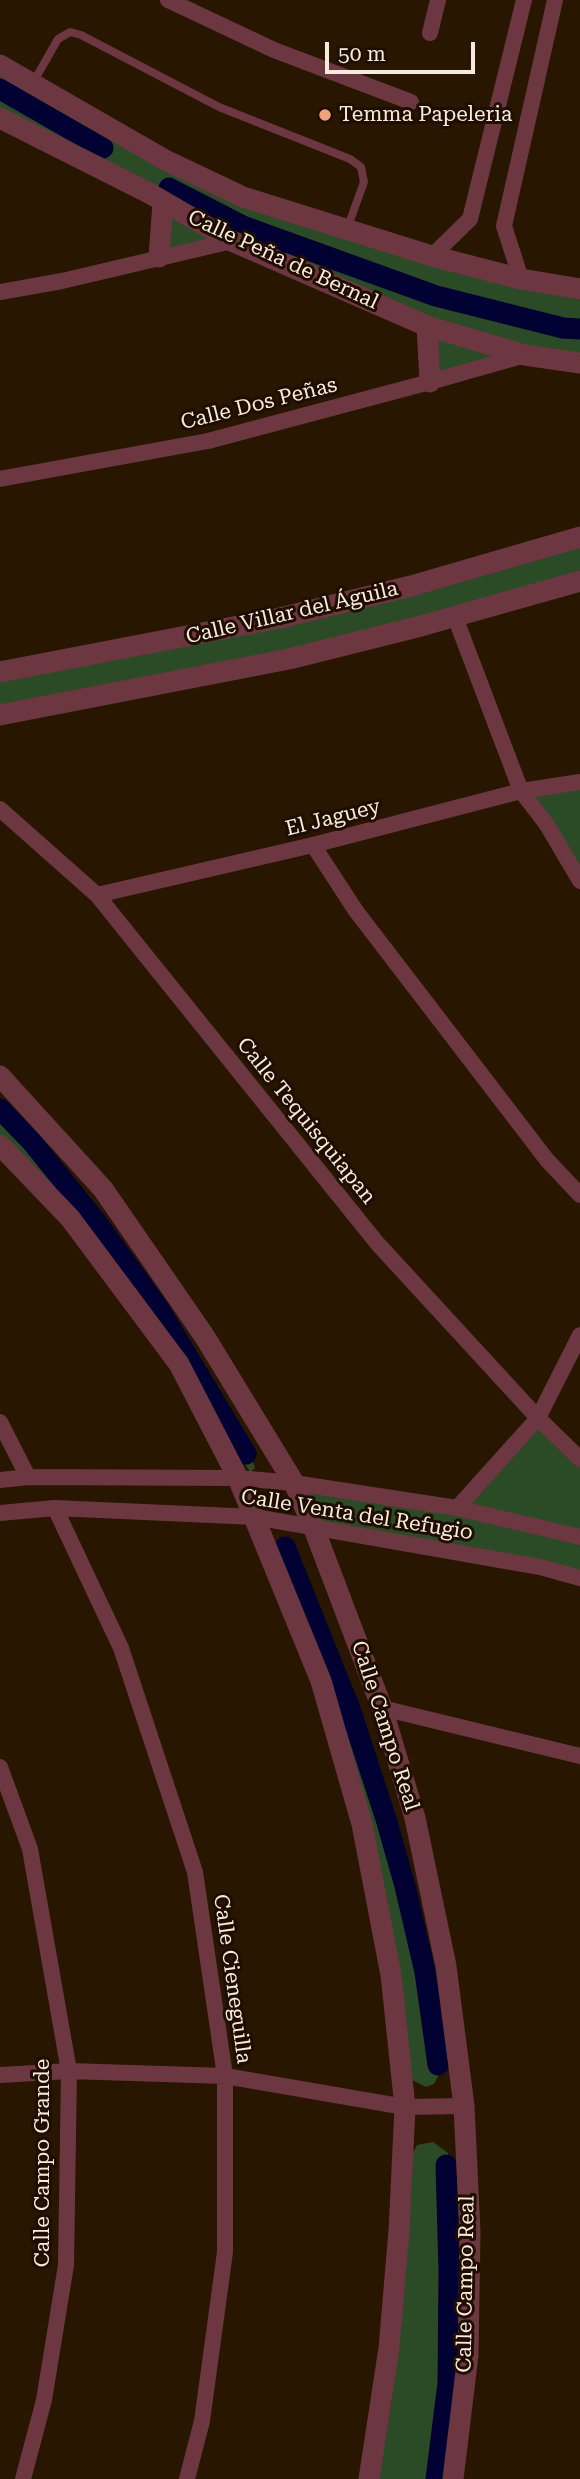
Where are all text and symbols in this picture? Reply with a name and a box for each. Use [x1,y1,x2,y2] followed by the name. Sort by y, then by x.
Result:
[328,28,478,72] scale bar
[338,42,386,66] text: 50 m
[339,102,512,128] place label: Temma Papeleria
[317,107,333,123] marker: Temma Papeleria
[184,205,382,315] street label: Calle Peña de Bernal
[178,372,340,436] street label: Calle Dos Peñas
[183,576,401,650] street label: Calle Villar del Águila
[283,794,383,842] street label: El Jaguey
[231,1033,381,1209] street label: Calle Tequisquiapan
[239,1484,475,1546] street label: Calle Venta del Refugio
[346,1638,424,1814] street label: Calle Campo Real
[208,1893,256,2065] street label: Calle Cieneguilla
[30,2059,56,2267] street label: Calle Campo Grande
[452,2195,480,2373] street label: Calle Campo Real

